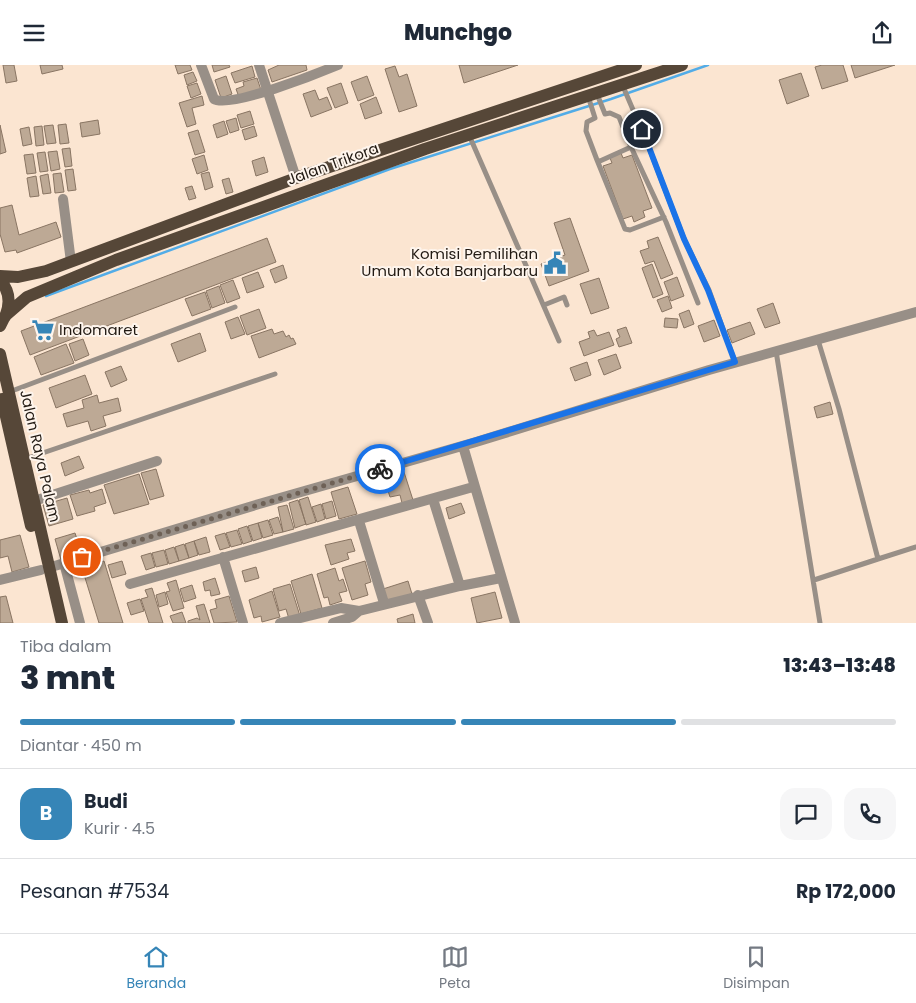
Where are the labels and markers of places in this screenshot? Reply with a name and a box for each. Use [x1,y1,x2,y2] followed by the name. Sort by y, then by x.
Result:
[621,108,663,150] pin
[361,243,538,281] place label: Komisi Pemilihan Umum Kota Banjarbaru
[542,250,568,276] public building icon: Komisi Pemilihan Umum Kota Banjarbaru
[30,317,56,343] supermarket icon: Indomaret
[59,319,138,340] place label: Indomaret
[61,536,103,578] pin

